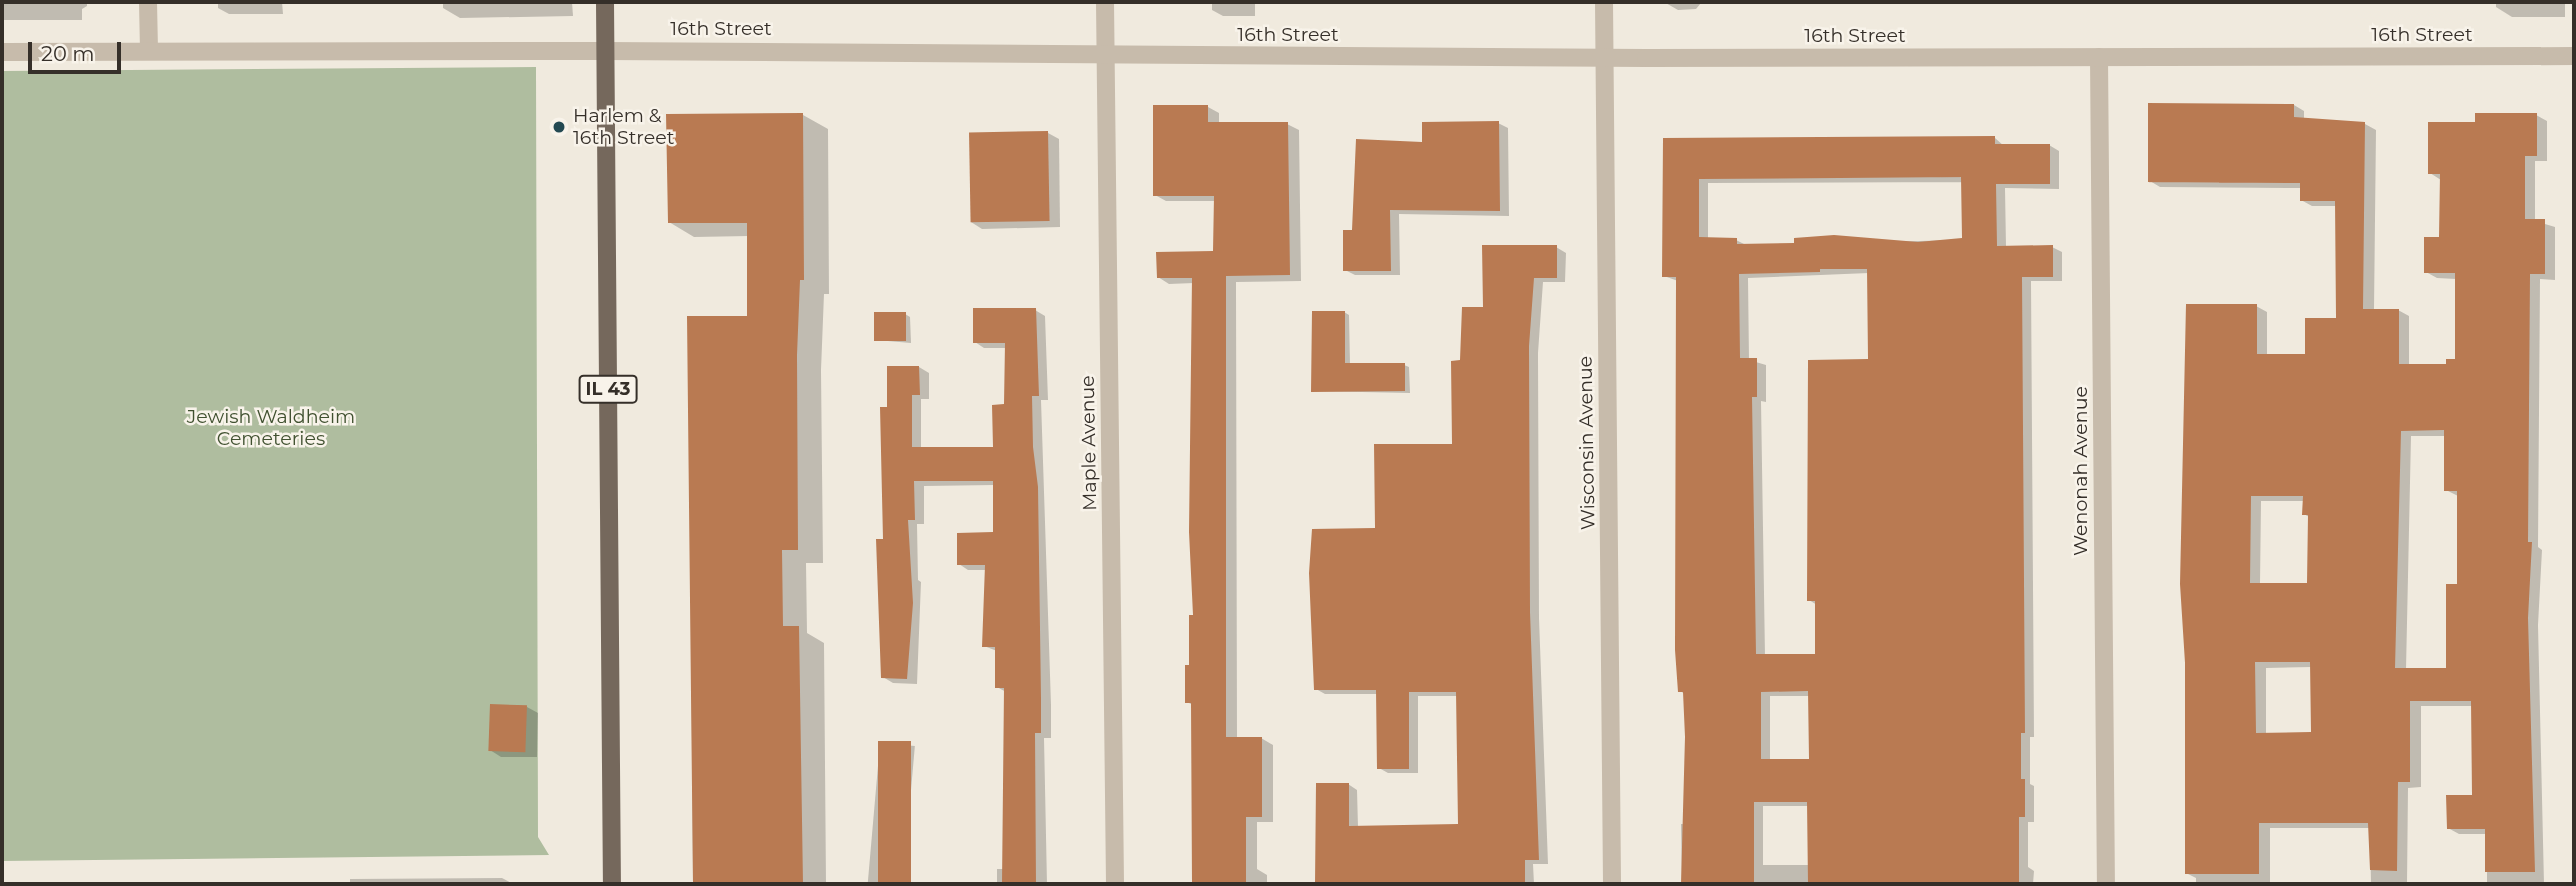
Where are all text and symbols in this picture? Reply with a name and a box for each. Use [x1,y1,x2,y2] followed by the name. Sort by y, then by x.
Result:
[670,18,772,40] street label: 16th Street
[1237,24,1339,46] street label: 16th Street
[2371,24,2473,46] street label: 16th Street
[1804,25,1906,47] street label: 16th Street
[32,28,124,72] scale bar
[41,41,95,66] text: 20 m
[573,105,674,149] place label: Harlem & 16th Street
[551,119,567,135] marker: Harlem & 16th Street
[1574,356,1600,530] street label: Wisconsin Avenue
[578,374,638,404] road number: IL 43
[1076,375,1102,511] street label: Maple Avenue
[2070,386,2092,556] street label: Wenonah Avenue
[187,406,355,450] park label: Jewish Waldheim Cemeteries

